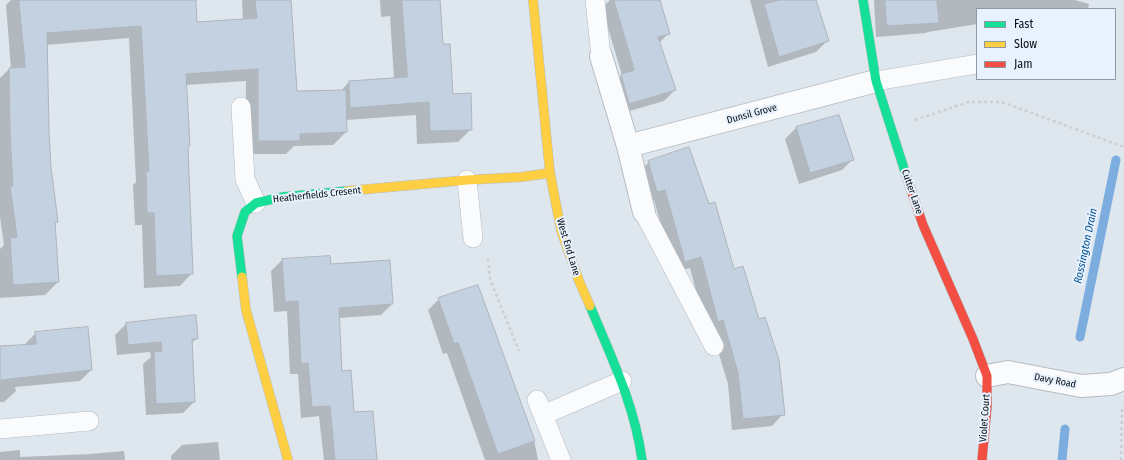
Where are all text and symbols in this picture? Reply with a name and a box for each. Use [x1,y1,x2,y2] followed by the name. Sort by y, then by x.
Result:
[976,8,1116,80] legend
[1014,17,1033,31] text: Fast
[1014,37,1037,51] text: Slow
[1014,57,1032,71] text: Jam
[726,102,778,126] street label: Dunsil Grove
[899,168,925,216] street label: Cutter Lane
[272,184,362,206] street label: Heatherfields Cresent
[1072,207,1100,285] water label: Rossington Drain
[554,217,582,277] street label: West End Lane
[1033,371,1077,391] street label: Davy Road
[977,394,993,442] street label: Violet Court

